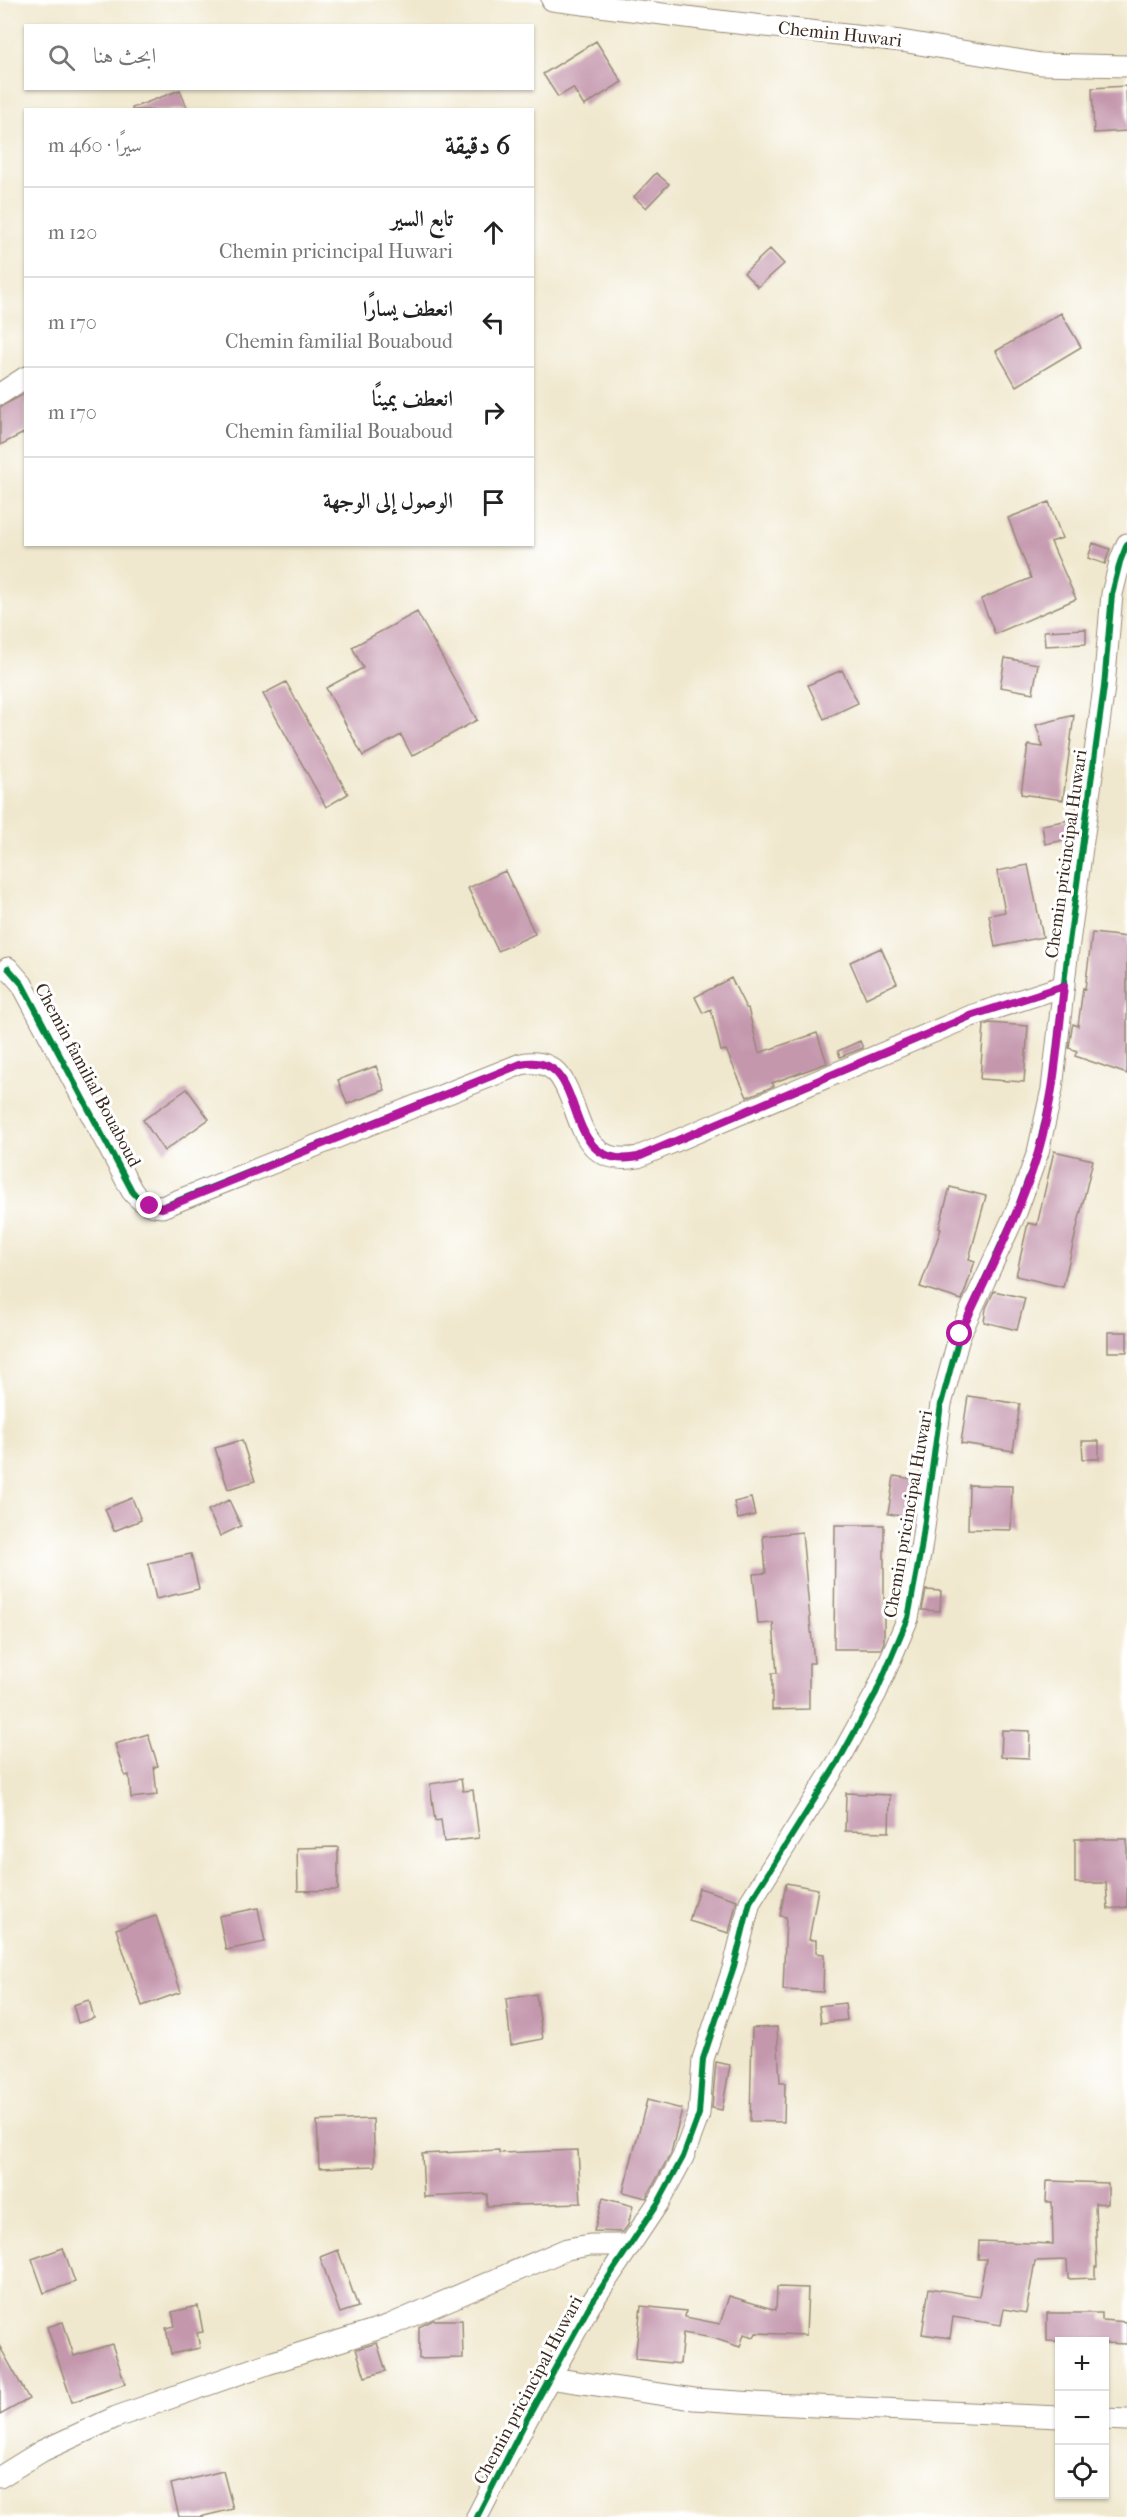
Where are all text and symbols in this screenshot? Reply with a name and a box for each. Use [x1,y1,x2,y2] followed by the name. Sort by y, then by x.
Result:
[777,18,904,52] street label: Chemin Huwari
[24,24,534,90] search box
[45,41,78,74] icon: search
[93,43,156,69] text: ابحث هنا
[445,130,510,161] text: 6 دقيقة
[48,134,142,157] text: سيرًا · 460 m
[391,206,453,232] text: تابع السير
[477,216,510,249] icon: ahead
[48,221,97,244] text: 120 m
[219,240,453,263] text: Chemin pricincipal Huwari
[363,296,453,322] text: انعطف يسارًا
[477,306,510,339] icon: left
[48,311,97,334] text: 170 m
[225,330,453,353] text: Chemin familial Bouaboud
[372,386,453,412] text: انعطف يمينًا
[477,396,510,429] icon: right
[48,401,97,424] text: 170 m
[225,420,453,443] text: Chemin familial Bouaboud
[477,486,510,519] icon: arrive
[323,488,453,514] text: الوصول إلى الوجهة
[1041,748,1092,960] street label: Chemin pricincipal Huwari
[30,980,145,1171] street label: Chemin familial Bouaboud
[136,1192,162,1218] route end
[946,1320,972,1346] route start
[880,1408,937,1620] street label: Chemin pricincipal Huwari
[470,2292,587,2488] street label: Chemin pricincipal Huwari
[1055,2337,1109,2499] map controls
[1055,2337,1109,2391] button: +
[1055,2391,1109,2445] button: −
[1055,2445,1109,2499] button: locate

